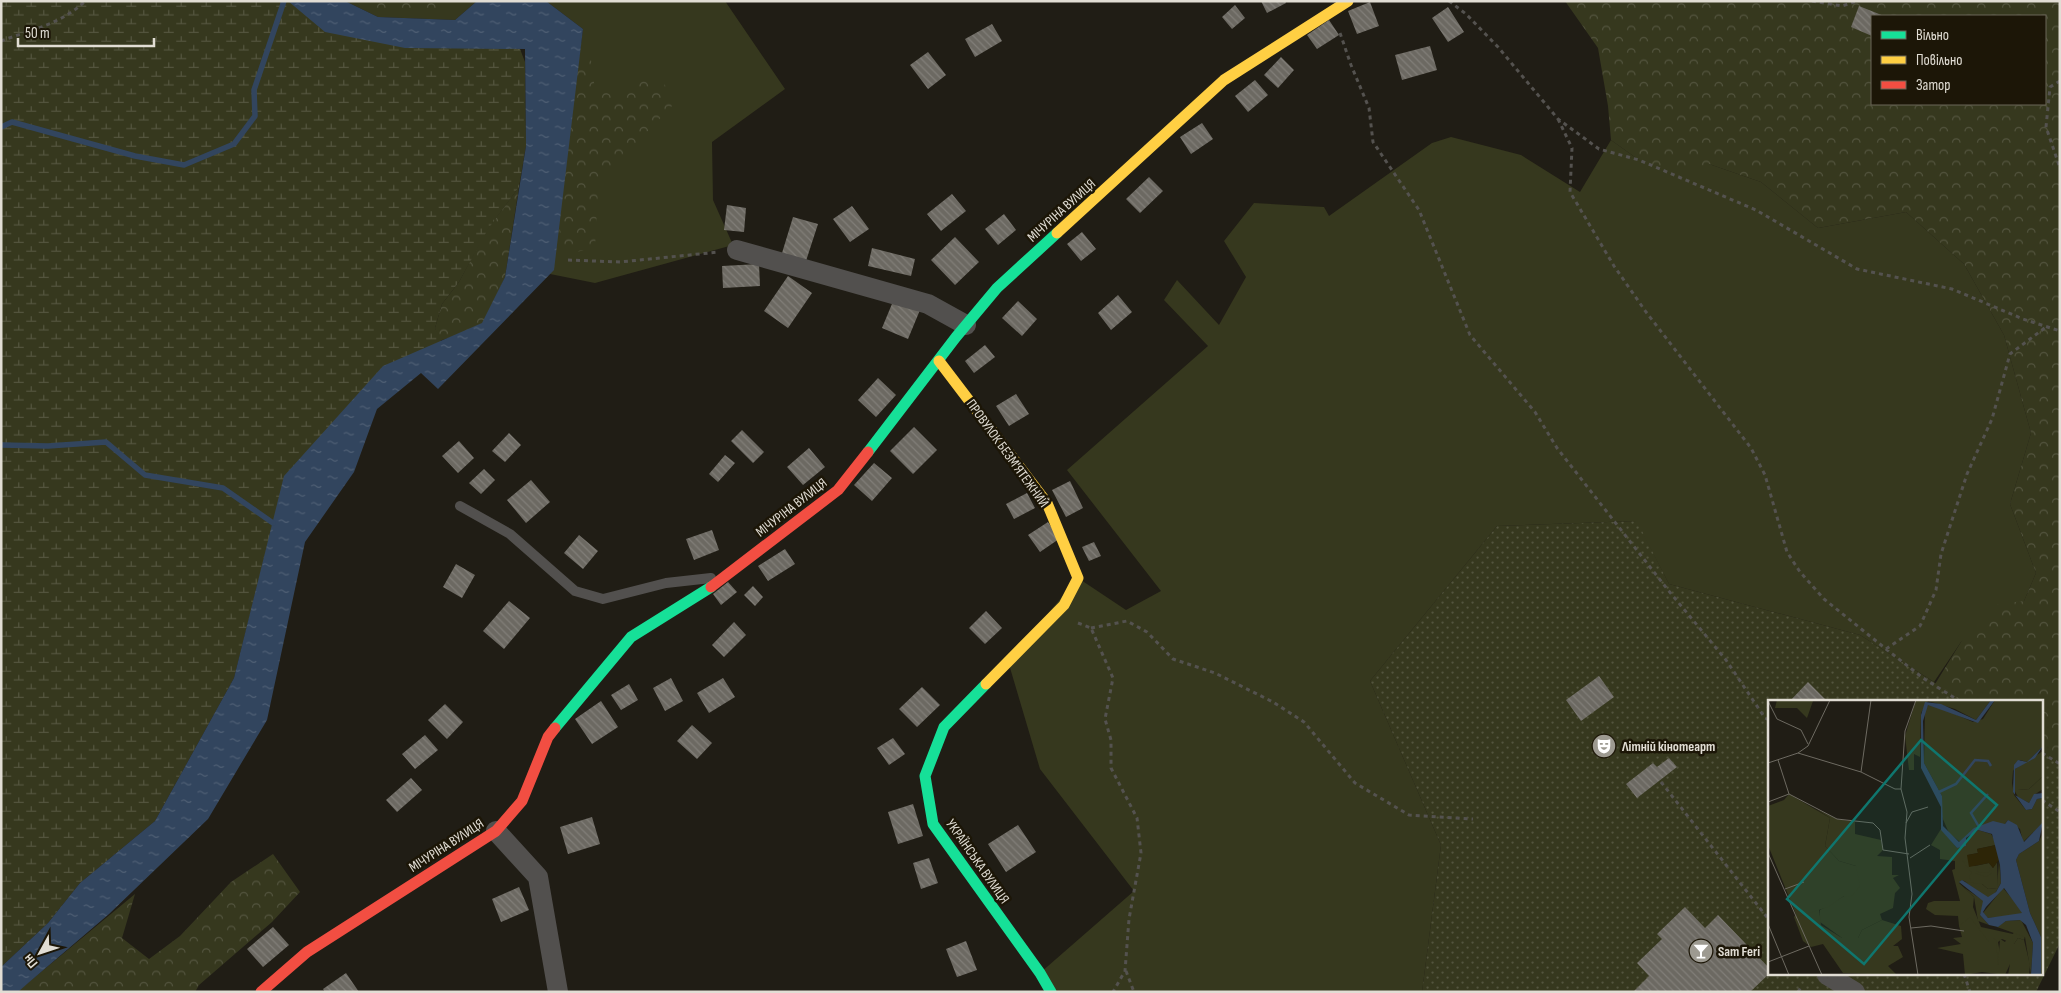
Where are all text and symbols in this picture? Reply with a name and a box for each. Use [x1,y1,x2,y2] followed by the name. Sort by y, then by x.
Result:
[18,15,154,47] scale bar
[1871,15,2046,105] legend
[25,24,50,43] text: 50 m
[1916,26,1949,45] text: Вільно
[1916,51,1962,70] text: Повільно
[1916,76,1950,95] text: Затор
[1024,175,1099,245] street label: МІЧУРІНА ВУЛИЦЯ
[963,396,1053,511] street label: ПРОВУЛОК БЕЗМ'ЯТЕЖНИЙ
[752,474,830,541] street label: МІЧУРІНА ВУЛИЦЯ
[1768,700,2044,976] inset map
[1591,733,1617,759] theatre icon: Літній кінотеарт
[1621,738,1715,755] place label: Літній кінотеарт
[406,815,487,876] street label: МІЧУРІНА ВУЛИЦЯ
[942,816,1013,907] street label: УКРАЇНСЬКА ВУЛИЦЯ
[15,928,65,978] north arrow
[1688,938,1714,964] bar icon: Sam Feri
[1718,943,1760,960] place label: Sam Feri
[20,950,41,972] text: Пн

